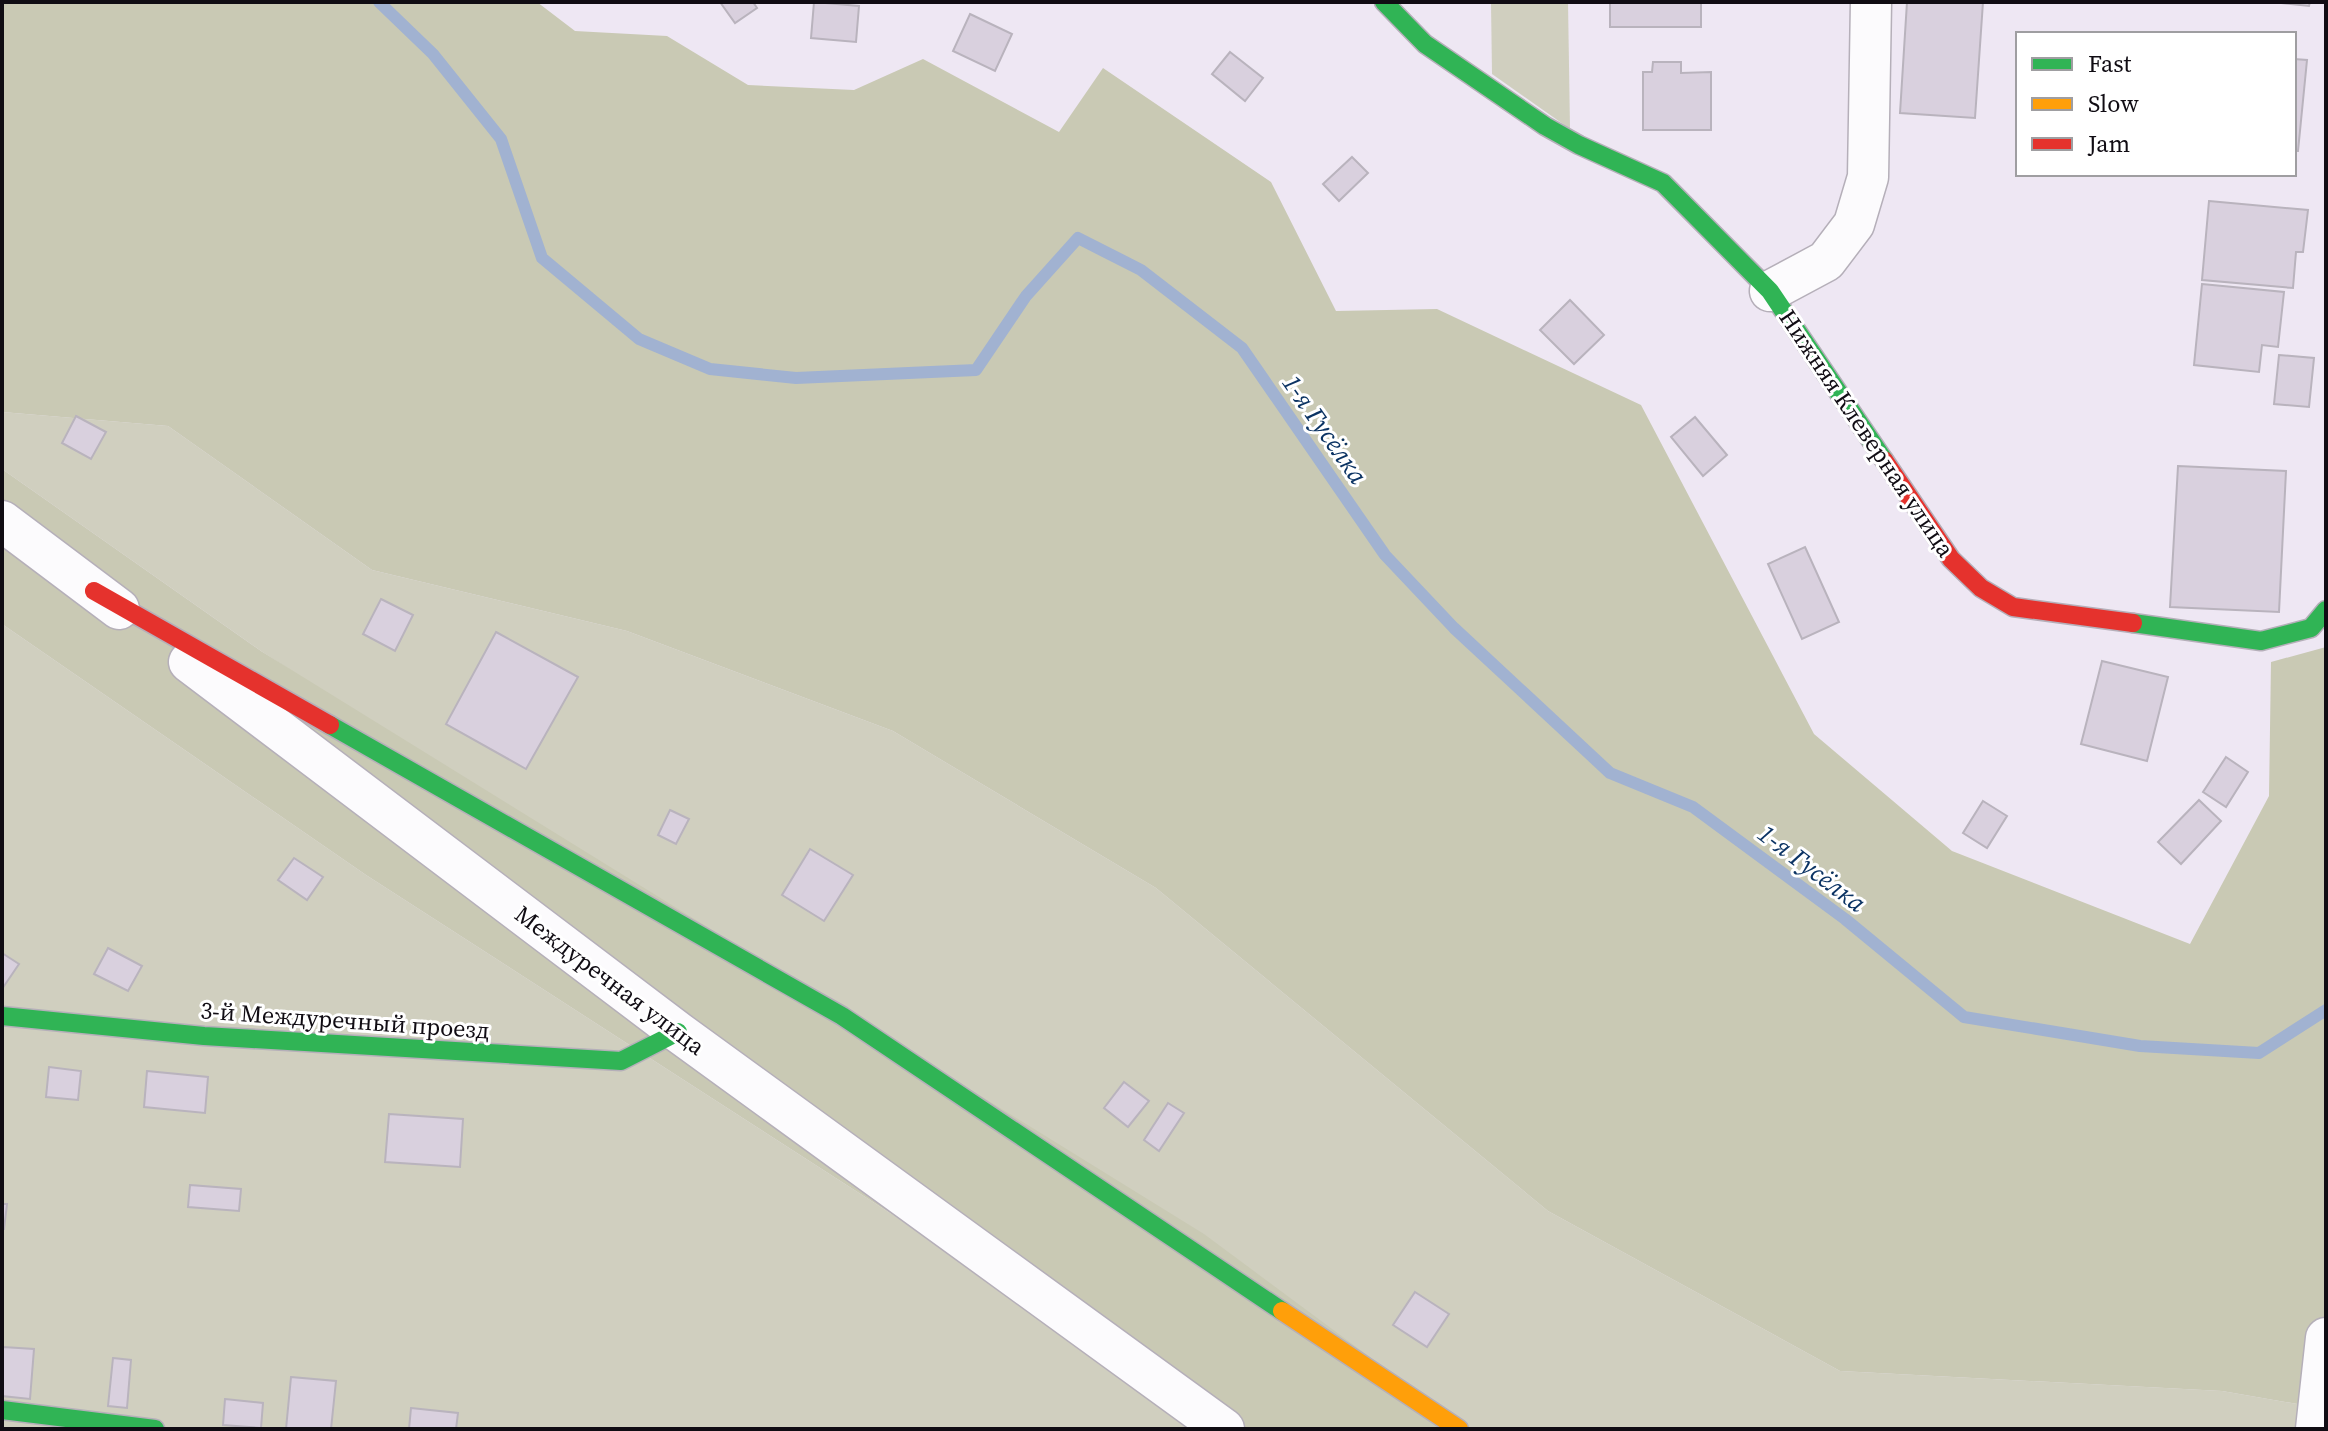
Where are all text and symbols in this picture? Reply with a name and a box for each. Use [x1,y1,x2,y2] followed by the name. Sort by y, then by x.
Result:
[2016,32,2296,176] legend
[2088,47,2132,80] text: Fast
[2088,87,2139,120] text: Slow
[2087,127,2130,160] text: Jam
[1772,303,1963,564] street label: Нижняя Клеверная улица
[1274,367,1376,492] water label: 1-я Гусёлка
[1750,815,1874,921] water label: 1-я Гусёлка
[508,898,712,1063] street label: Междуречная улица
[199,993,491,1047] street label: 3-й Междуречный проезд

